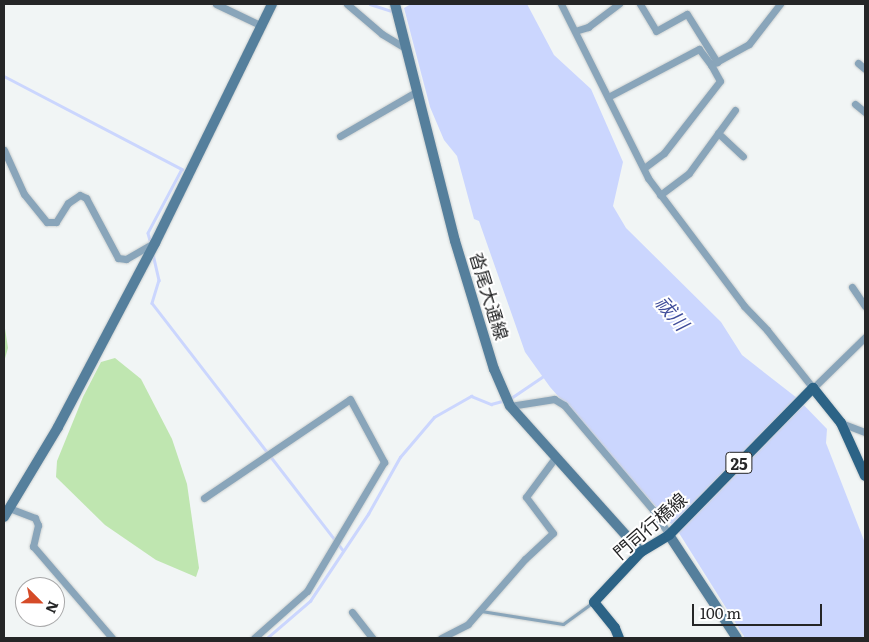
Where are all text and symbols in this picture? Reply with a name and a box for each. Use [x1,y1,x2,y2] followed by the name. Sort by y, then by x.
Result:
[466,250,512,342] street label: 沓尾大通線
[651,291,693,335] water label: 祓川
[725,449,753,476] road number: 25
[609,488,691,564] street label: 門司行橋線
[15,577,65,627] north arrow
[694,594,824,626] scale bar
[41,598,64,617] text: N
[700,601,741,624] text: 100 m

